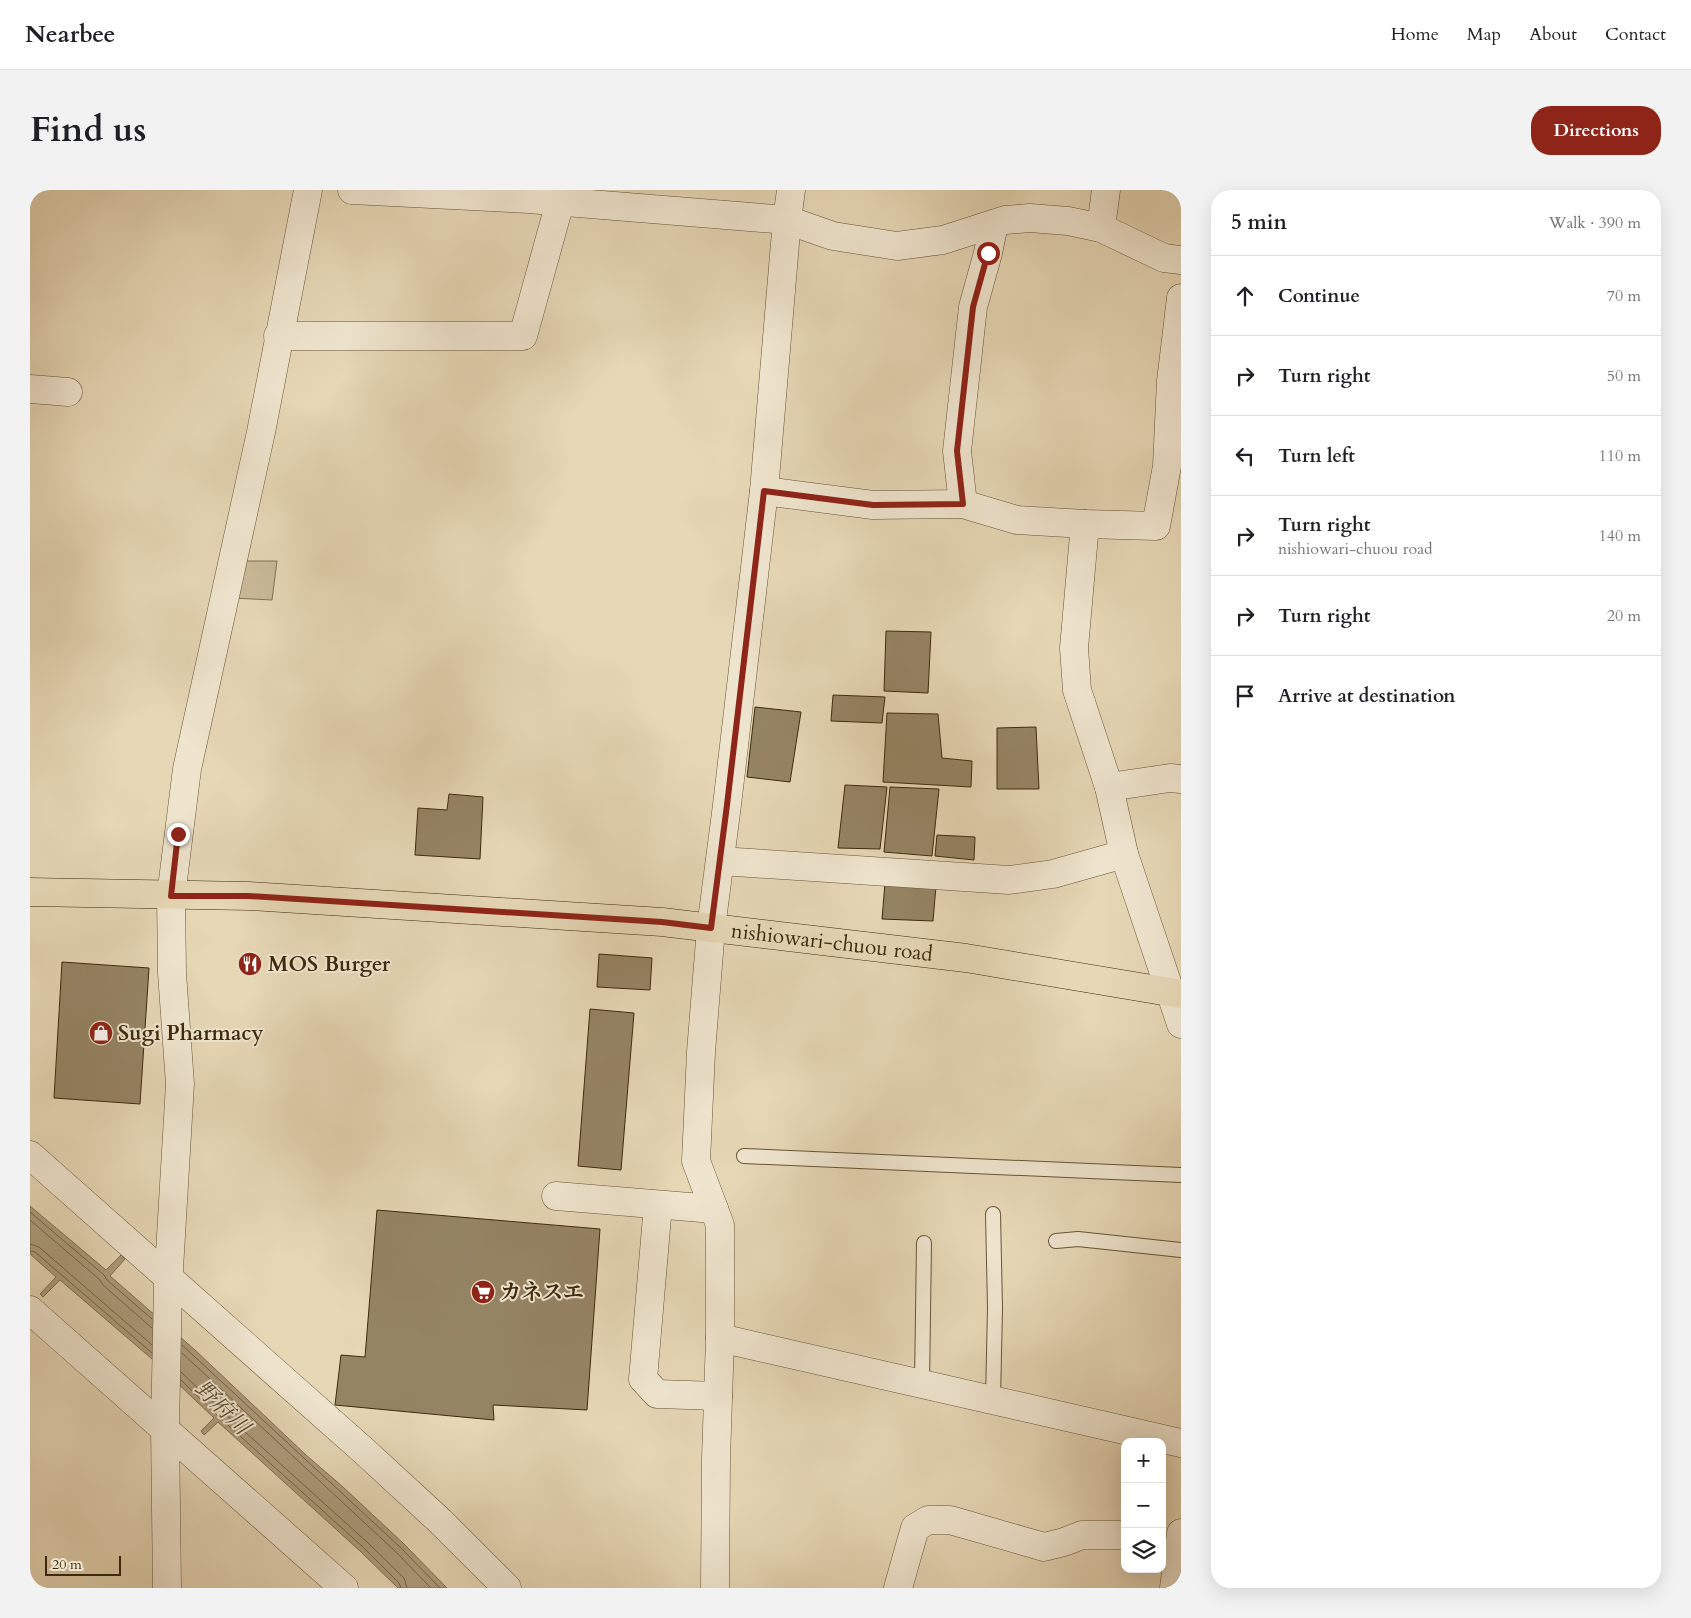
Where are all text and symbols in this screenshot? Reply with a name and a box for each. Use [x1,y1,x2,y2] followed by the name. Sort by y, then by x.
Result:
[25,18,115,51] text: Nearbee
[1391,22,1439,47] text: Home
[1467,22,1501,47] text: Map
[1529,22,1577,47] text: About
[1605,22,1666,47] text: Contact
[30,106,146,154] text: Find us
[1531,106,1661,155] button: Directions
[1231,208,1287,237] text: 5 min
[1549,212,1641,234] text: Walk · 390 m
[977,242,1000,265] route start
[1231,282,1259,310] icon: ahead
[1278,283,1360,309] text: Continue
[1607,285,1641,307] text: 70 m
[1231,362,1259,390] icon: right
[1278,363,1370,389] text: Turn right
[1607,365,1641,387] text: 50 m
[1231,442,1259,470] icon: left
[1278,443,1355,469] text: Turn left
[1599,445,1641,467] text: 110 m
[1278,512,1370,538] text: Turn right
[1231,522,1259,550] icon: right
[1599,525,1641,547] text: 140 m
[1278,538,1433,560] text: nishiowari-chuou road
[1231,602,1259,630] icon: right
[1278,603,1370,629] text: Turn right
[1607,605,1641,627] text: 20 m
[1231,682,1259,710] icon: arrive
[1278,683,1455,709] text: Arrive at destination
[167,823,190,846] route end
[729,916,934,969] street label: nishiowari-chuou road
[268,950,391,979] place label: MOS Burger
[237,951,263,977] restaurant icon: MOS Burger
[118,1019,263,1048] place label: Sugi Pharmacy
[88,1020,114,1046] shop icon: Sugi Pharmacy
[500,1278,584,1307] place label: カネスエ
[470,1279,496,1305] supermarket icon: カネスエ
[188,1374,258,1443] water label: 野府川
[1121,1438,1166,1573] map controls
[1121,1438,1166,1483] button: +
[1121,1483,1166,1528] button: −
[1121,1528,1166,1573] button: layers
[45,1553,121,1576] scale bar
[52,1555,82,1574] text: 20 m

